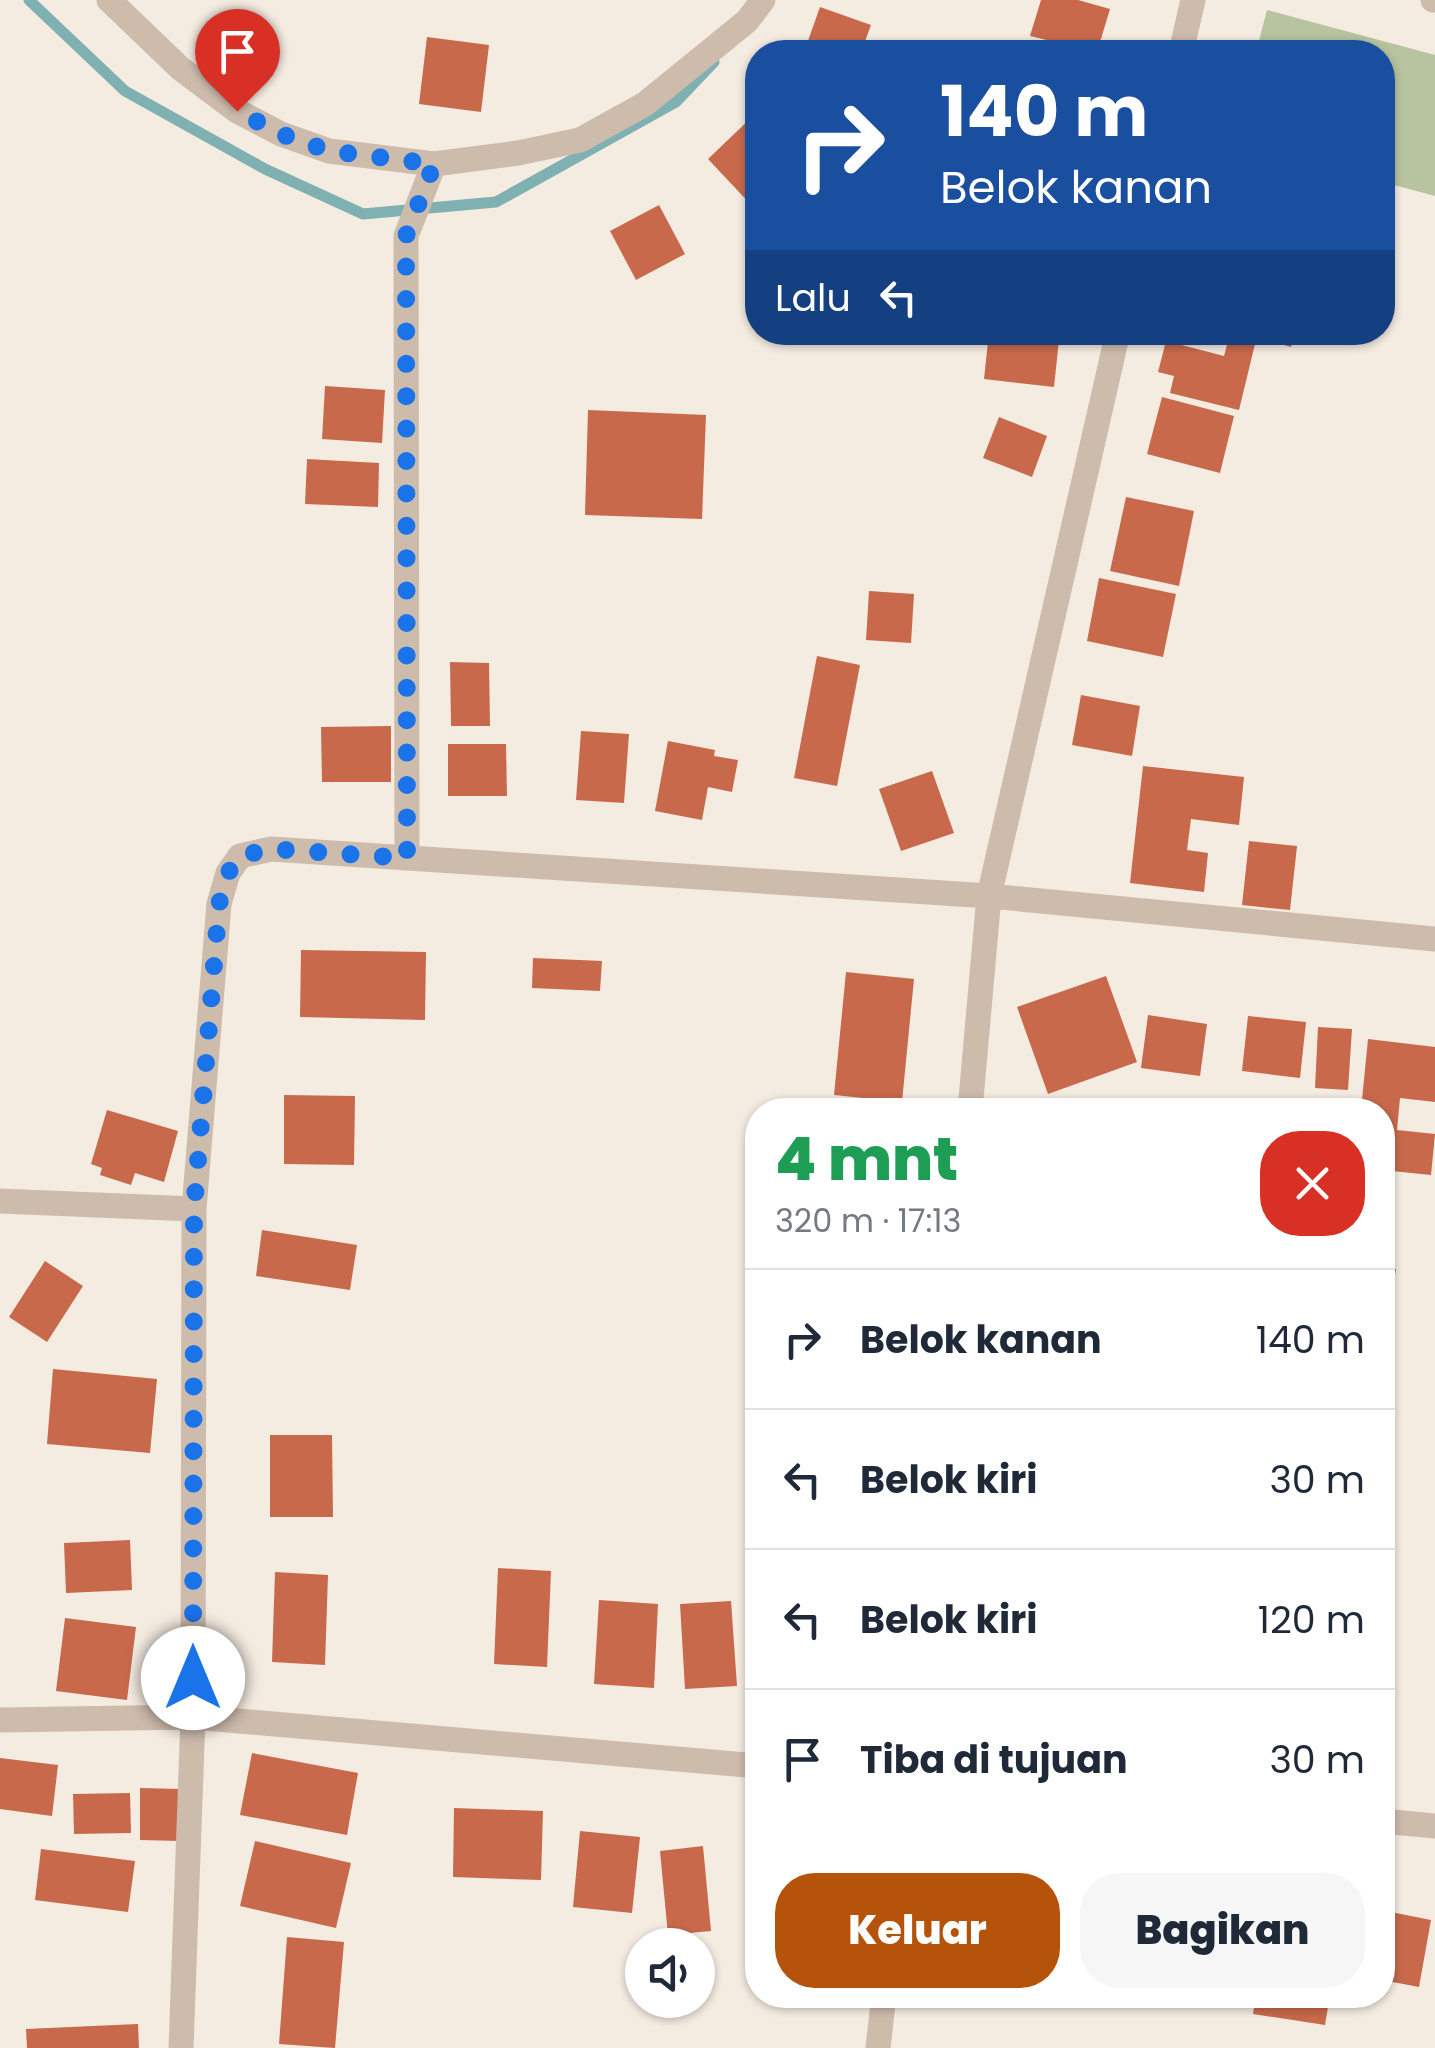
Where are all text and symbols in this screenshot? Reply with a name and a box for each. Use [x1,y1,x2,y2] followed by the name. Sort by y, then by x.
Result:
[195,9,280,112] pin
[210,24,265,79] icon: arrive
[940,62,1148,161] text: 140 m
[775,80,905,210] icon: right
[940,156,1212,219] text: Belok kanan
[871,270,926,325] icon: left
[775,271,851,324] text: Lalu
[775,1117,958,1201] text: 4 mnt
[1260,1131,1365,1236] button: close
[775,1198,961,1243] text: 320 m · 17:13
[775,1312,830,1367] icon: right
[860,1313,1102,1366] text: Belok kanan
[1256,1313,1365,1366] text: 140 m
[775,1452,830,1507] icon: left
[860,1453,1038,1506] text: Belok kiri
[1269,1453,1365,1506] text: 30 m
[775,1592,830,1647] icon: left
[860,1593,1038,1646] text: Belok kiri
[1258,1593,1365,1646] text: 120 m
[141,1626,245,1730] position arrow
[775,1732,830,1787] icon: arrive
[860,1733,1128,1786] text: Tiba di tujuan
[1269,1733,1365,1786] text: 30 m
[775,1873,1060,1988] button: Keluar
[1080,1873,1365,1988] button: Bagikan
[625,1928,715,2018] map controls
[625,1928,715,2018] button: sound

